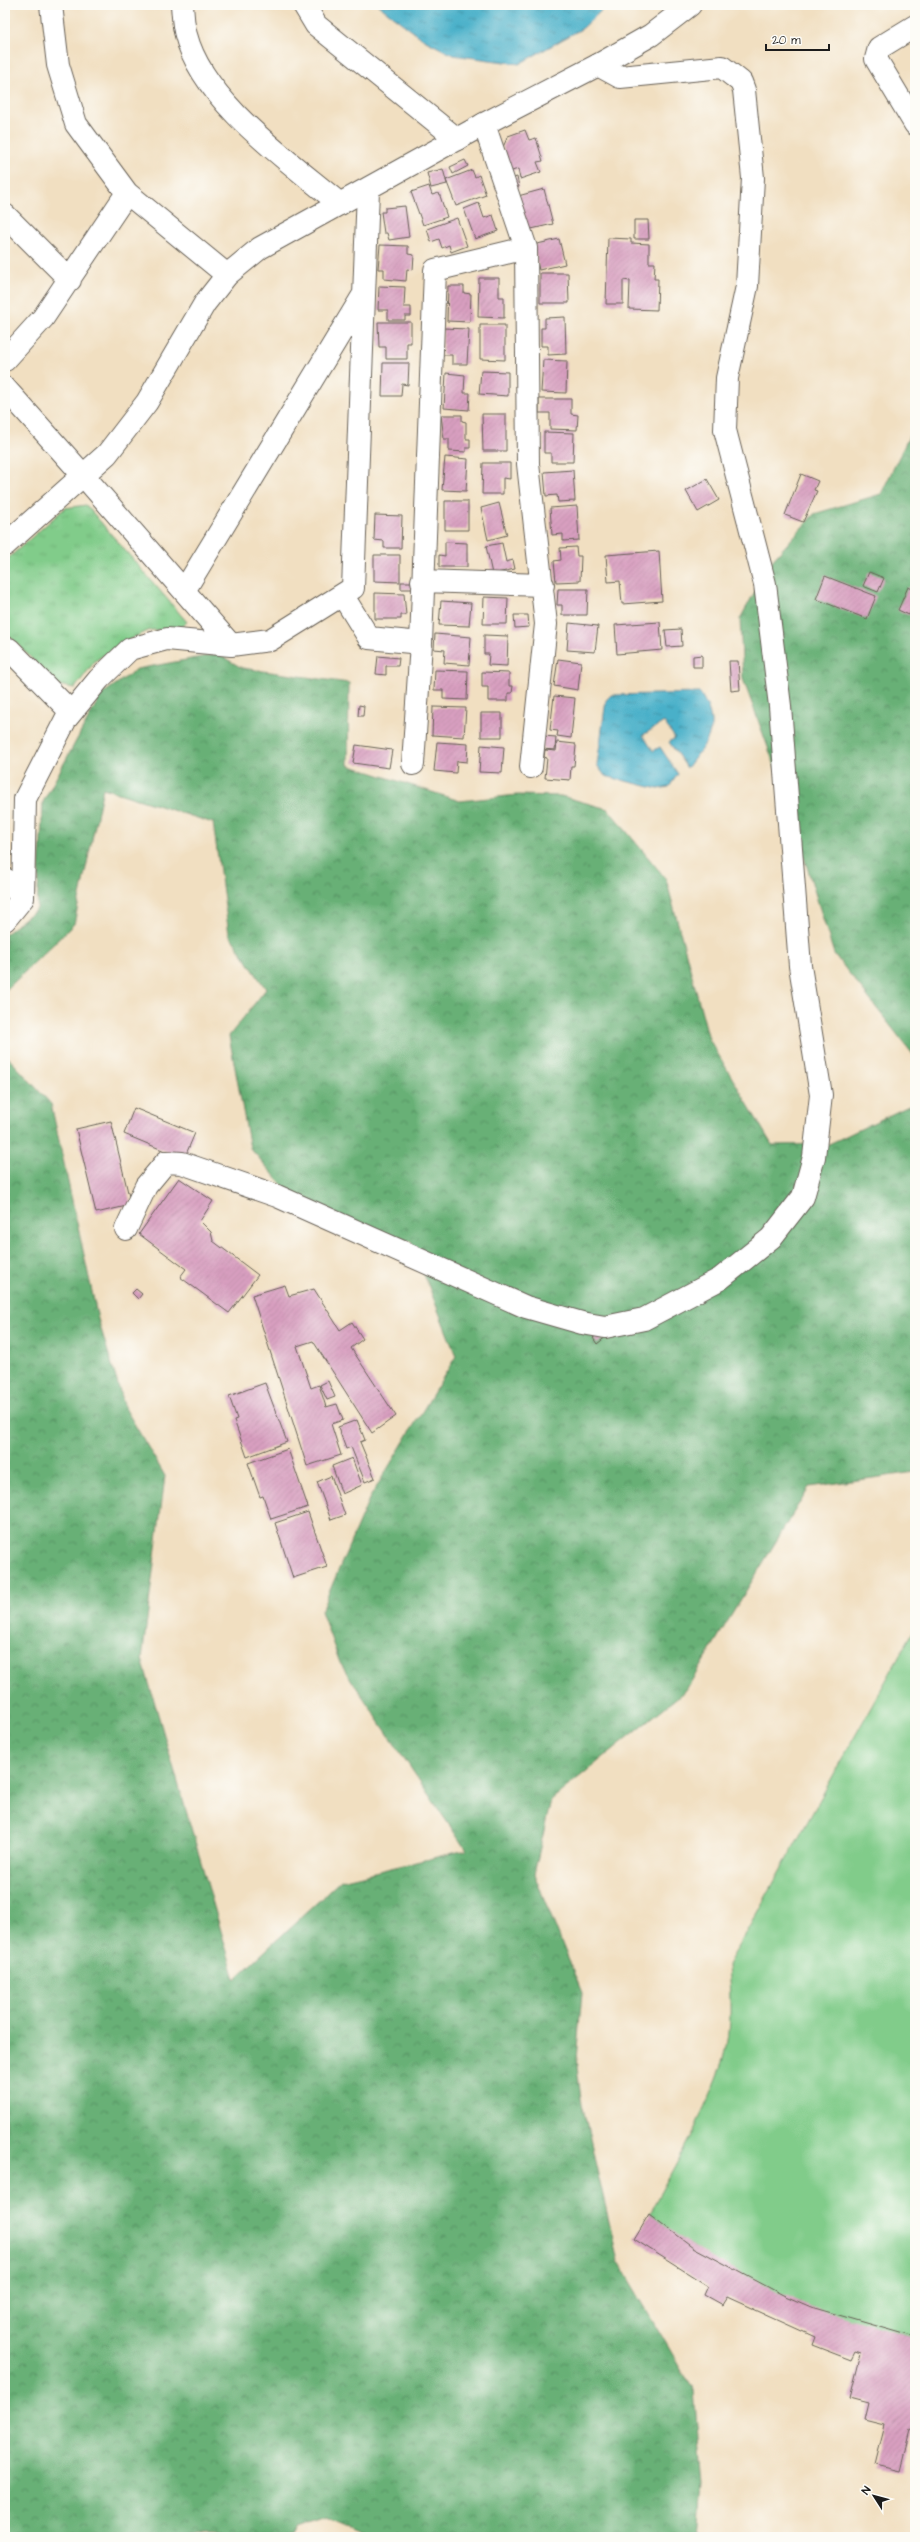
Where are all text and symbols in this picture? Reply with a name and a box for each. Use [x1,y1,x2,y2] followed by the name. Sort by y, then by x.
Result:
[766,26,829,52] scale bar
[772,32,801,49] text: 20 m
[854,2476,894,2516] north arrow
[858,2483,874,2498] text: N

